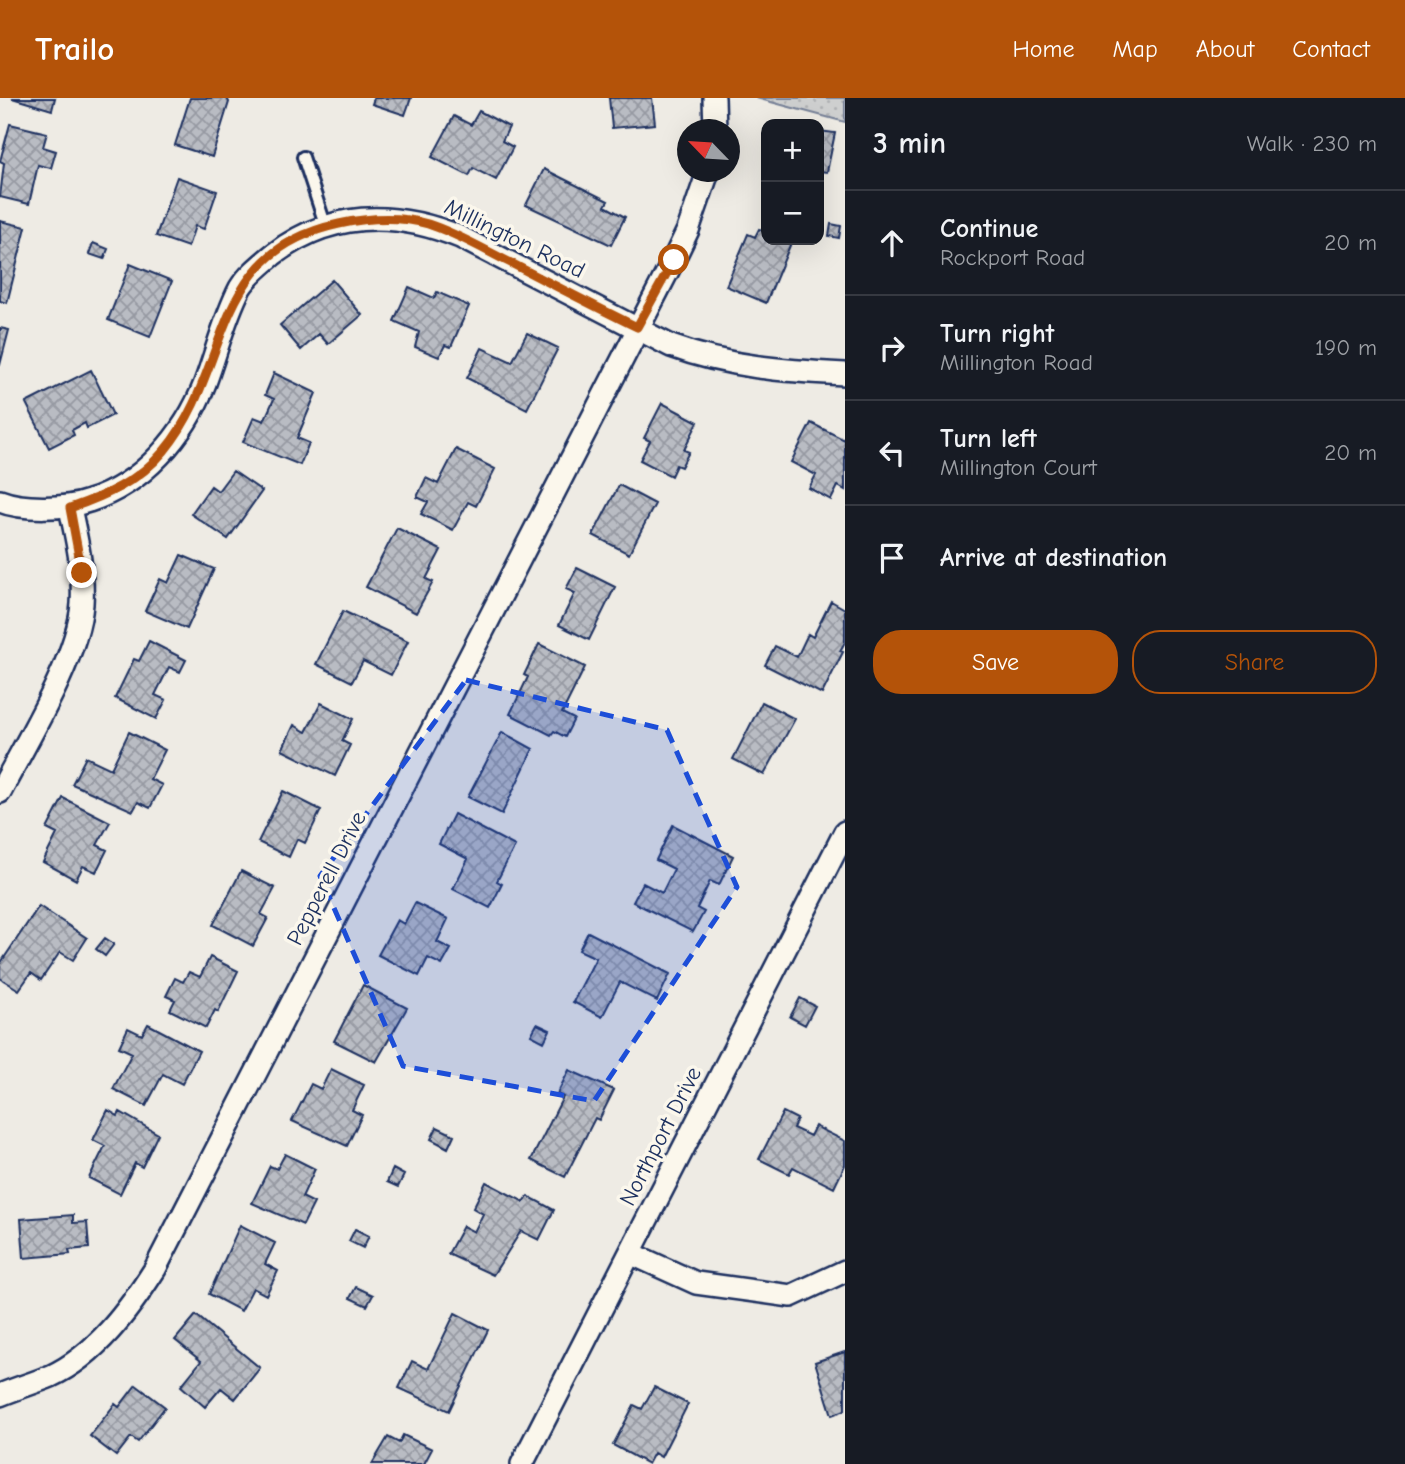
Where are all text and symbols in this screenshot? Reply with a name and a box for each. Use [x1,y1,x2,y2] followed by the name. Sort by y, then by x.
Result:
[35,30,114,68] text: Trailo
[1013,35,1074,63] text: Home
[1112,35,1158,63] text: Map
[1196,35,1254,63] text: About
[1292,35,1370,63] text: Contact
[677,119,740,182] north arrow
[761,119,824,245] map controls
[761,119,824,182] button: +
[873,126,946,161] text: 3 min
[1247,130,1377,157] text: Walk · 230 m
[761,182,824,245] button: −
[440,193,589,284] street label: Millington Road
[940,214,1038,244] text: Continue
[873,224,911,262] icon: ahead
[1324,229,1377,256] text: 20 m
[658,244,689,275] route start
[940,244,1085,271] text: Rockport Road
[940,319,1054,349] text: Turn right
[873,329,911,367] icon: right
[1315,334,1377,361] text: 190 m
[940,349,1093,376] text: Millington Road
[940,424,1037,454] text: Turn left
[873,434,911,472] icon: left
[1324,439,1377,466] text: 20 m
[940,454,1097,481] text: Millington Court
[873,539,911,577] icon: arrive
[940,543,1167,573] text: Arrive at destination
[66,557,97,588] route end
[873,630,1118,694] button: Save
[1132,630,1377,694] button: Share
[281,807,372,950] street label: Pepperell Drive
[614,1062,707,1210] street label: Northport Drive

